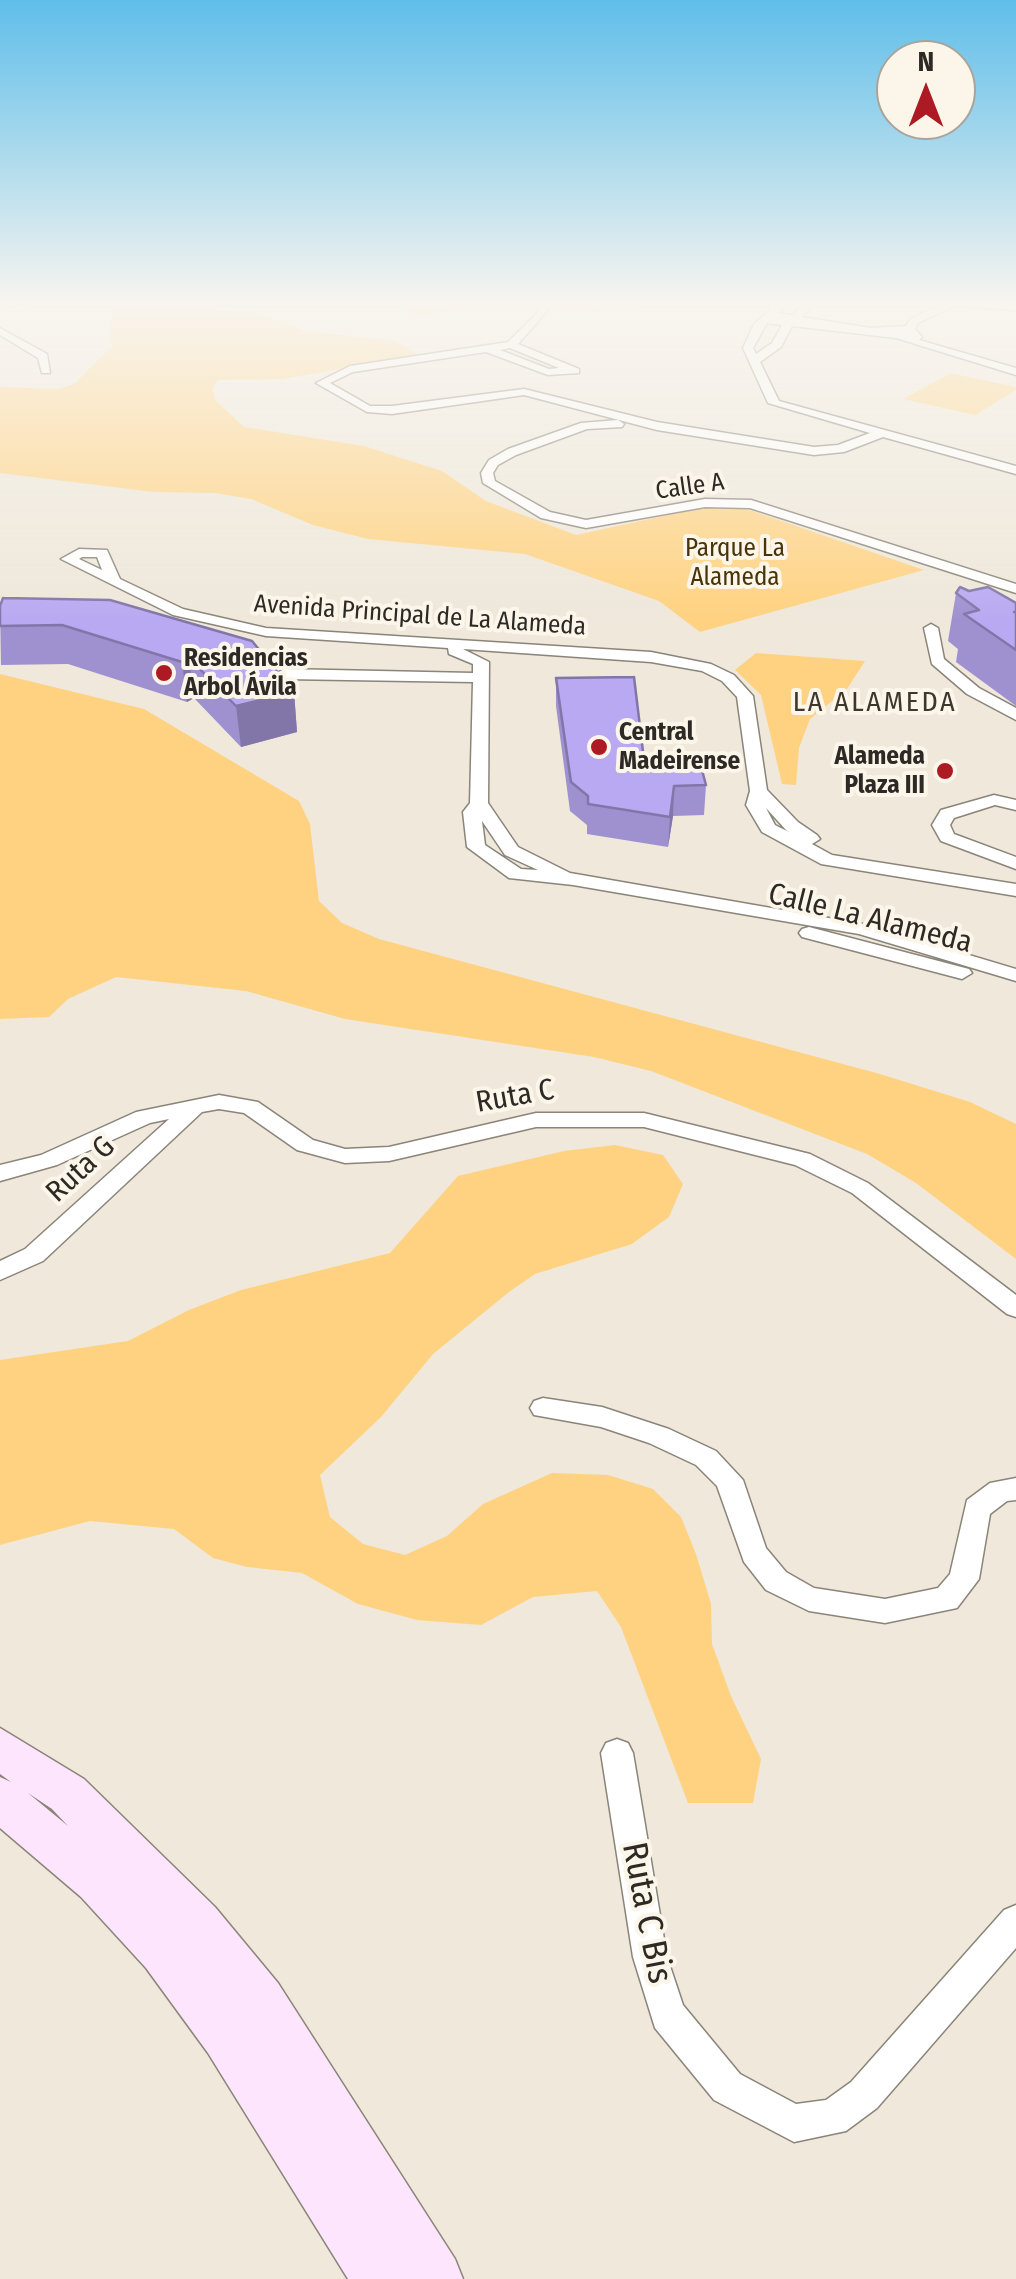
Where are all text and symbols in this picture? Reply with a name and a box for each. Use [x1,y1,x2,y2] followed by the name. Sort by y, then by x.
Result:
[876,40,976,140] north arrow
[918,45,934,78] text: N
[654,467,726,507] street label: Calle A
[685,534,785,593] park label: Parque La Alameda
[253,589,587,643] street label: Avenida Principal de La Alameda
[184,644,308,703] place label: Residencias Arbol Ávila
[153,662,175,684] marker: Residencias Arbol Ávila
[793,686,957,720] district label: LA ALAMEDA
[619,718,740,777] place label: Central Madeirense
[588,736,610,758] marker: Central Madeirense
[835,742,925,801] place label: Alameda Plaza III
[934,760,956,782] marker: Alameda Plaza III
[764,876,976,962] street label: Calle La Alameda
[473,1072,557,1122] street label: Ruta C
[39,1129,123,1211] street label: Ruta G
[612,1839,680,1987] street label: Ruta C Bis

